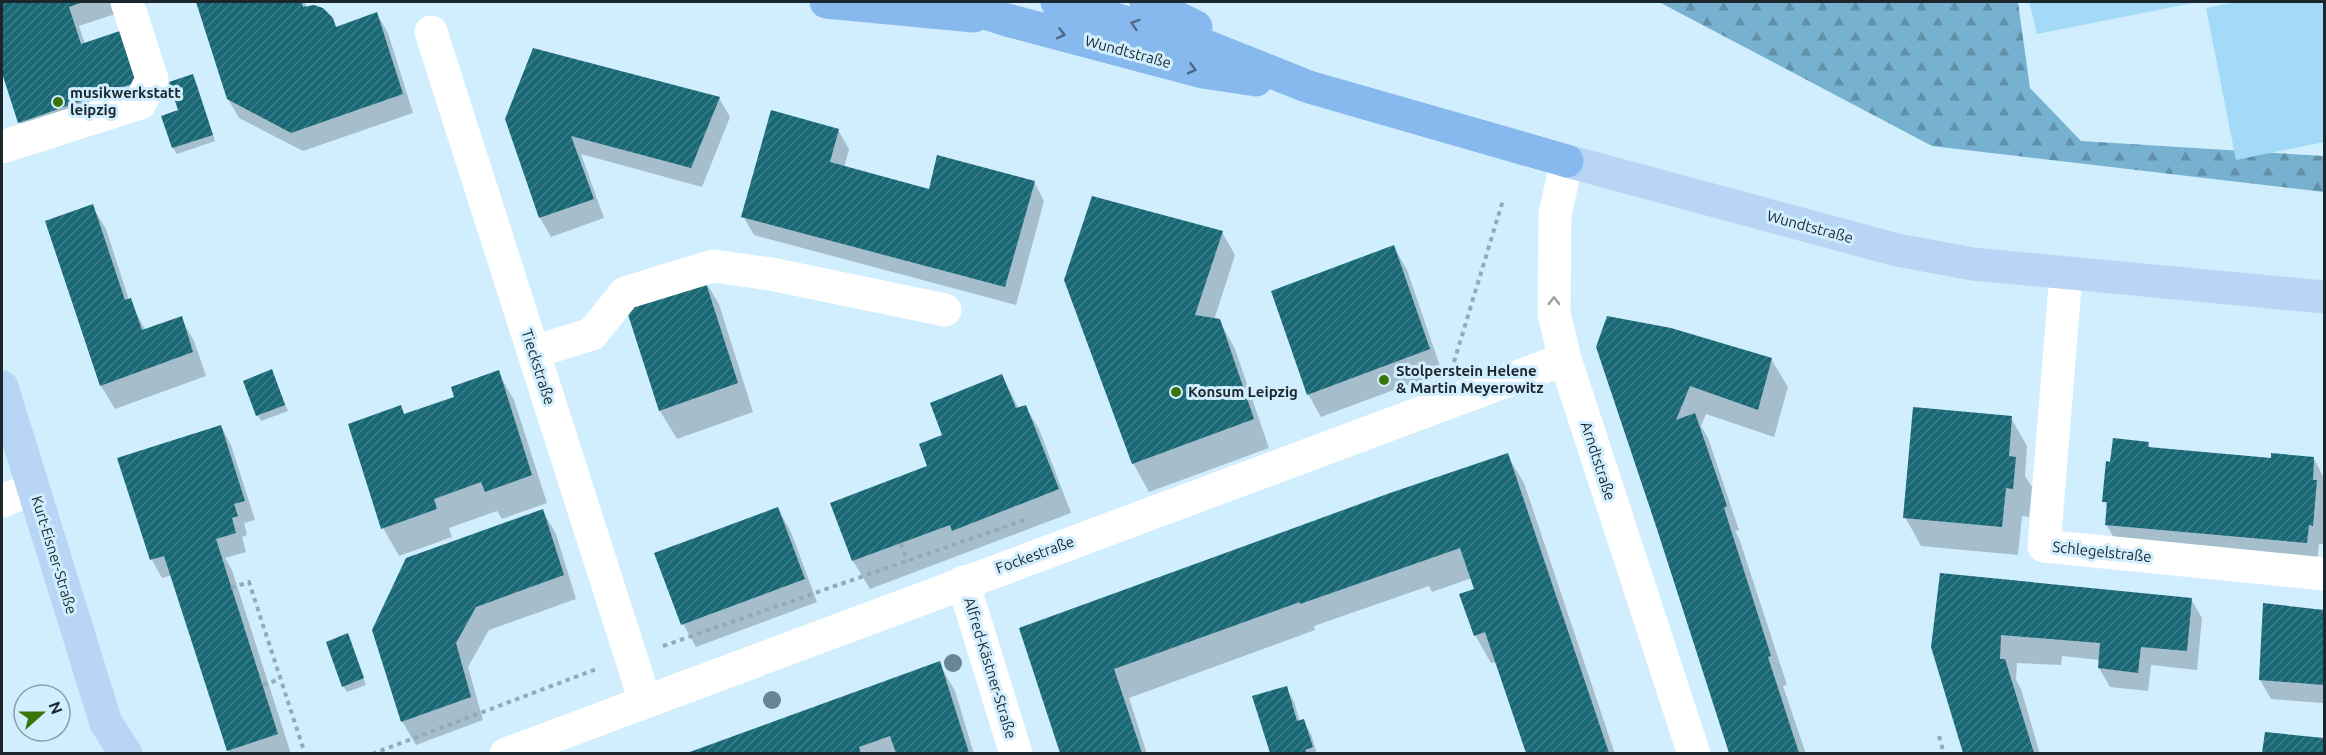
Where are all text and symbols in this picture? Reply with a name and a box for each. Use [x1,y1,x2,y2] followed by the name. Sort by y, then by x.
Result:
[1130,19,1141,31] one-way arrow
[1055,27,1066,39] one-way arrow
[1083,32,1173,71] street label: Wundtstraße
[1187,62,1197,75] one-way arrow
[70,84,181,118] place label: musikwerkstatt leipzig
[51,95,65,109] marker: musikwerkstatt leipzig
[1765,207,1855,246] street label: Wundtstraße
[1548,297,1560,306] one-way arrow
[518,327,559,407] street label: Tieckstraße
[1396,362,1544,396] place label: Stolperstein Helene & Martin Meyerowitz
[1377,373,1391,387] marker: Stolperstein Helene & Martin Meyerowitz
[1188,383,1298,400] place label: Konsum Leipzig
[1169,385,1183,399] marker: Konsum Leipzig
[1578,419,1619,502] street label: Arndtstraße
[28,494,81,616] street label: Kurt-Eisner-Straße
[993,532,1076,577] street label: Fockestraße
[2052,538,2152,565] street label: Schlegelstraße
[961,595,1020,741] street label: Alfred-Kästner-Straße
[12,683,72,743] north arrow
[45,699,67,716] text: N

